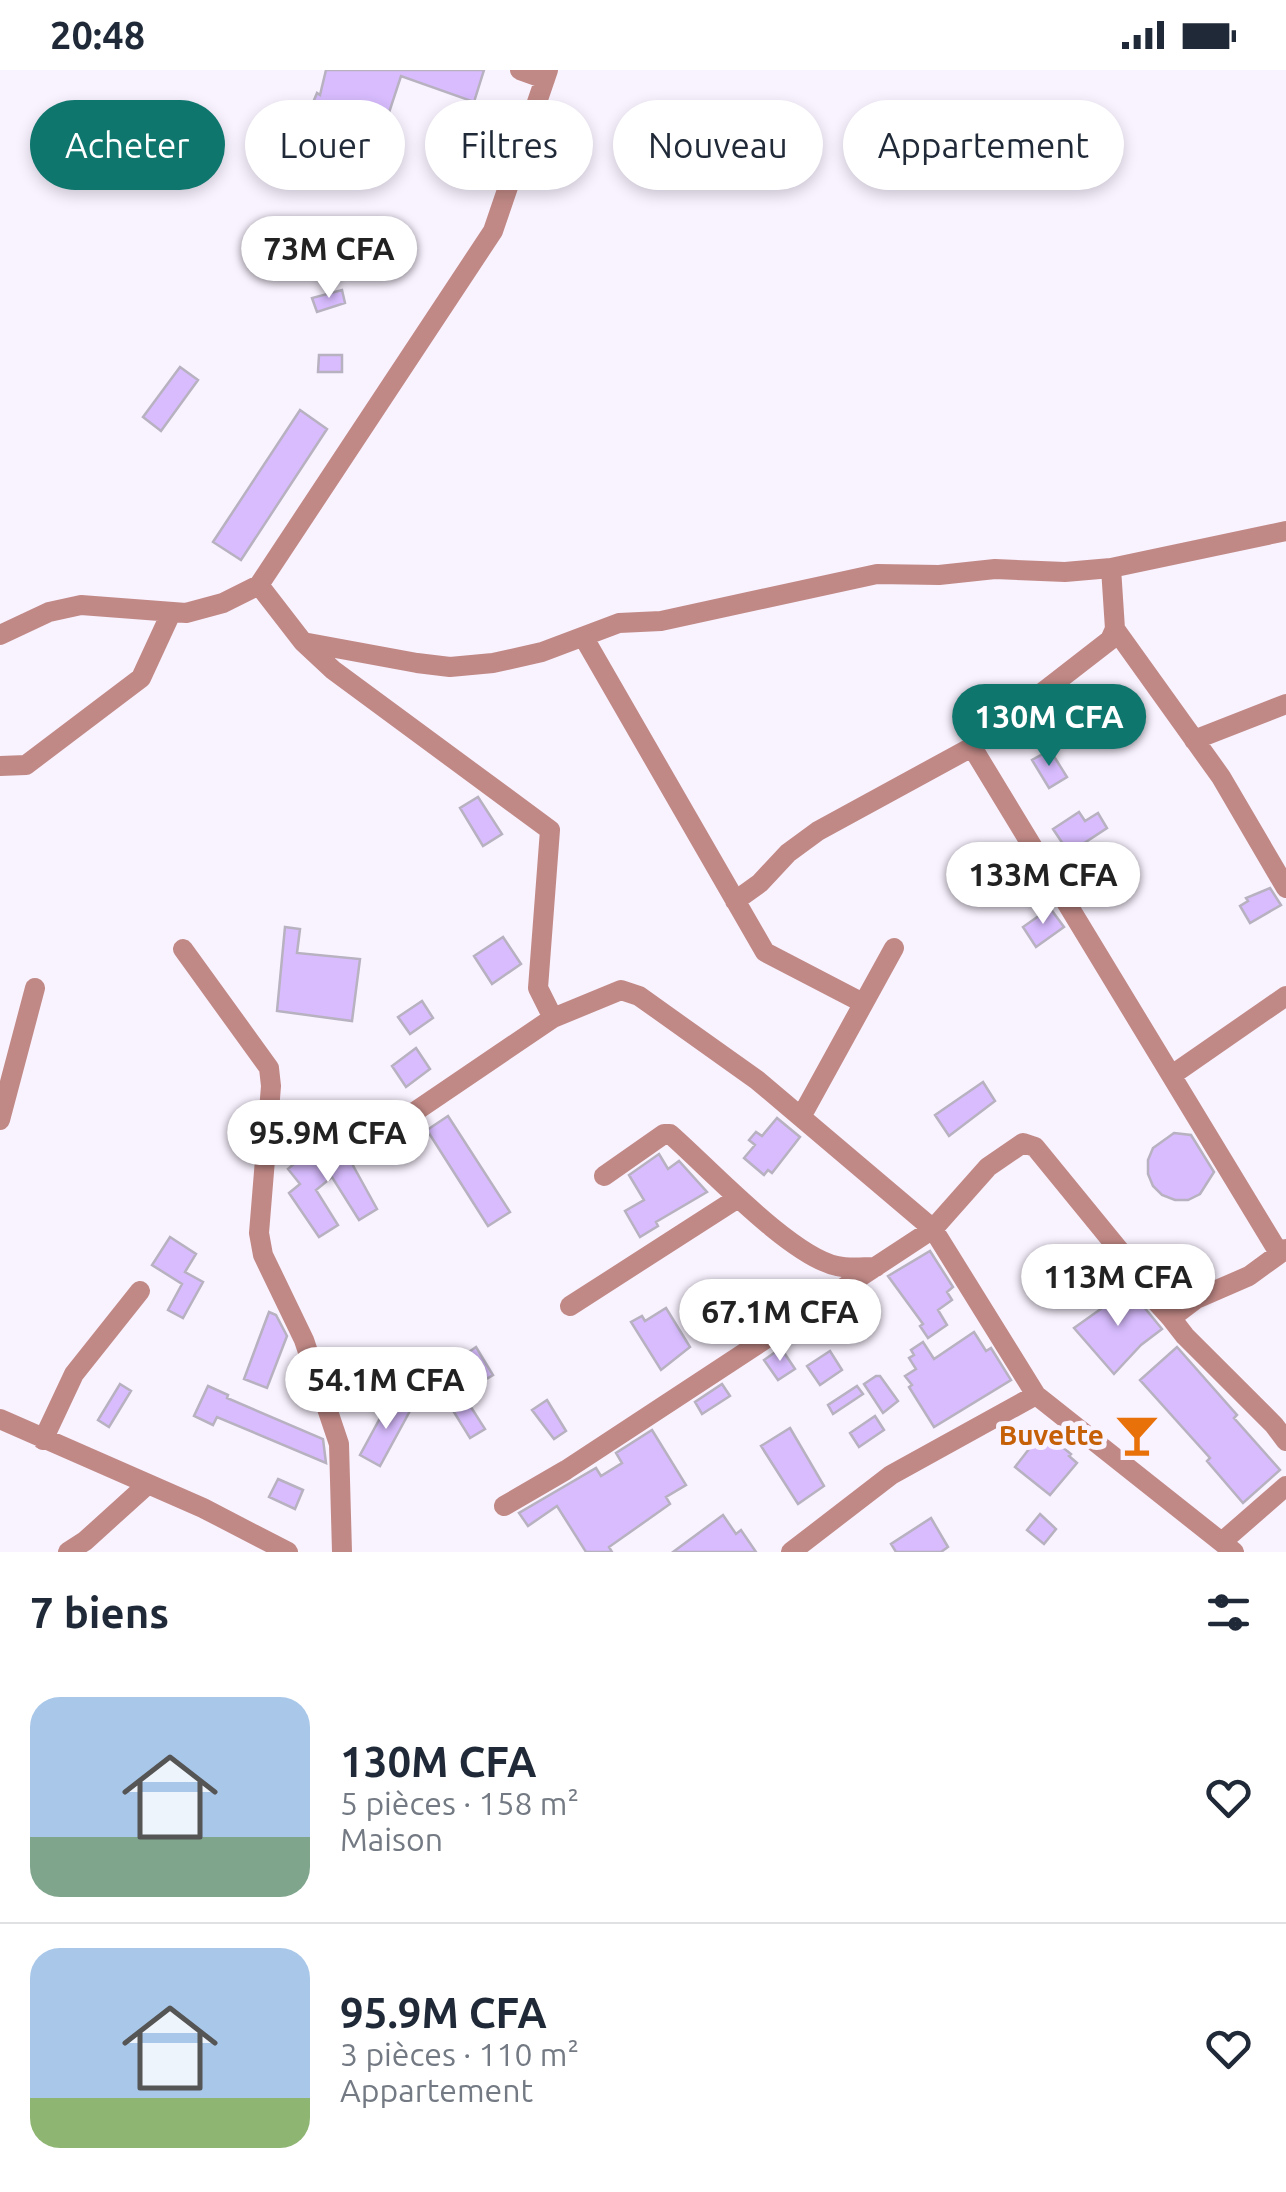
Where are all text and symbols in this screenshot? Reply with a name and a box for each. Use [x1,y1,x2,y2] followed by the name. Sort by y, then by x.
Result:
[50,14,145,56] text: 20:48
[30,100,225,190] chip: Acheter
[245,100,405,190] chip: Louer
[425,100,593,190] chip: Filtres
[613,100,823,190] chip: Nouveau
[843,100,1124,190] chip: Appartement
[237,216,421,301] pin: 73M CFA
[263,230,395,266] text: 73M CFA
[946,684,1152,769] pin: 130M CFA
[974,698,1124,734] text: 130M CFA
[940,842,1146,927] pin: 133M CFA
[968,856,1118,892] text: 133M CFA
[214,1100,442,1185] pin: 95.9M CFA
[249,1114,407,1150] text: 95.9M CFA
[1015,1244,1221,1329] pin: 113M CFA
[1043,1258,1193,1294] text: 113M CFA
[666,1279,894,1364] pin: 67.1M CFA
[701,1293,859,1329] text: 67.1M CFA
[272,1347,500,1432] pin: 54.1M CFA
[307,1361,465,1397] text: 54.1M CFA
[1113,1411,1161,1459] bar icon: Buvette
[999,1419,1104,1450] place label: Buvette
[1201,1585,1256,1640] icon: filters
[30,1589,169,1636] text: 7 biens
[110,1737,230,1857] icon: home
[340,1738,536,1785] text: 130M CFA
[1201,1770,1256,1825] icon: heart
[340,1785,579,1821] text: 5 pièces · 158 m²
[340,1821,443,1857] text: Maison
[110,1988,230,2108] icon: home
[340,1989,547,2036] text: 95.9M CFA
[1201,2021,1256,2076] icon: heart
[340,2036,579,2072] text: 3 pièces · 110 m²
[340,2072,533,2108] text: Appartement

